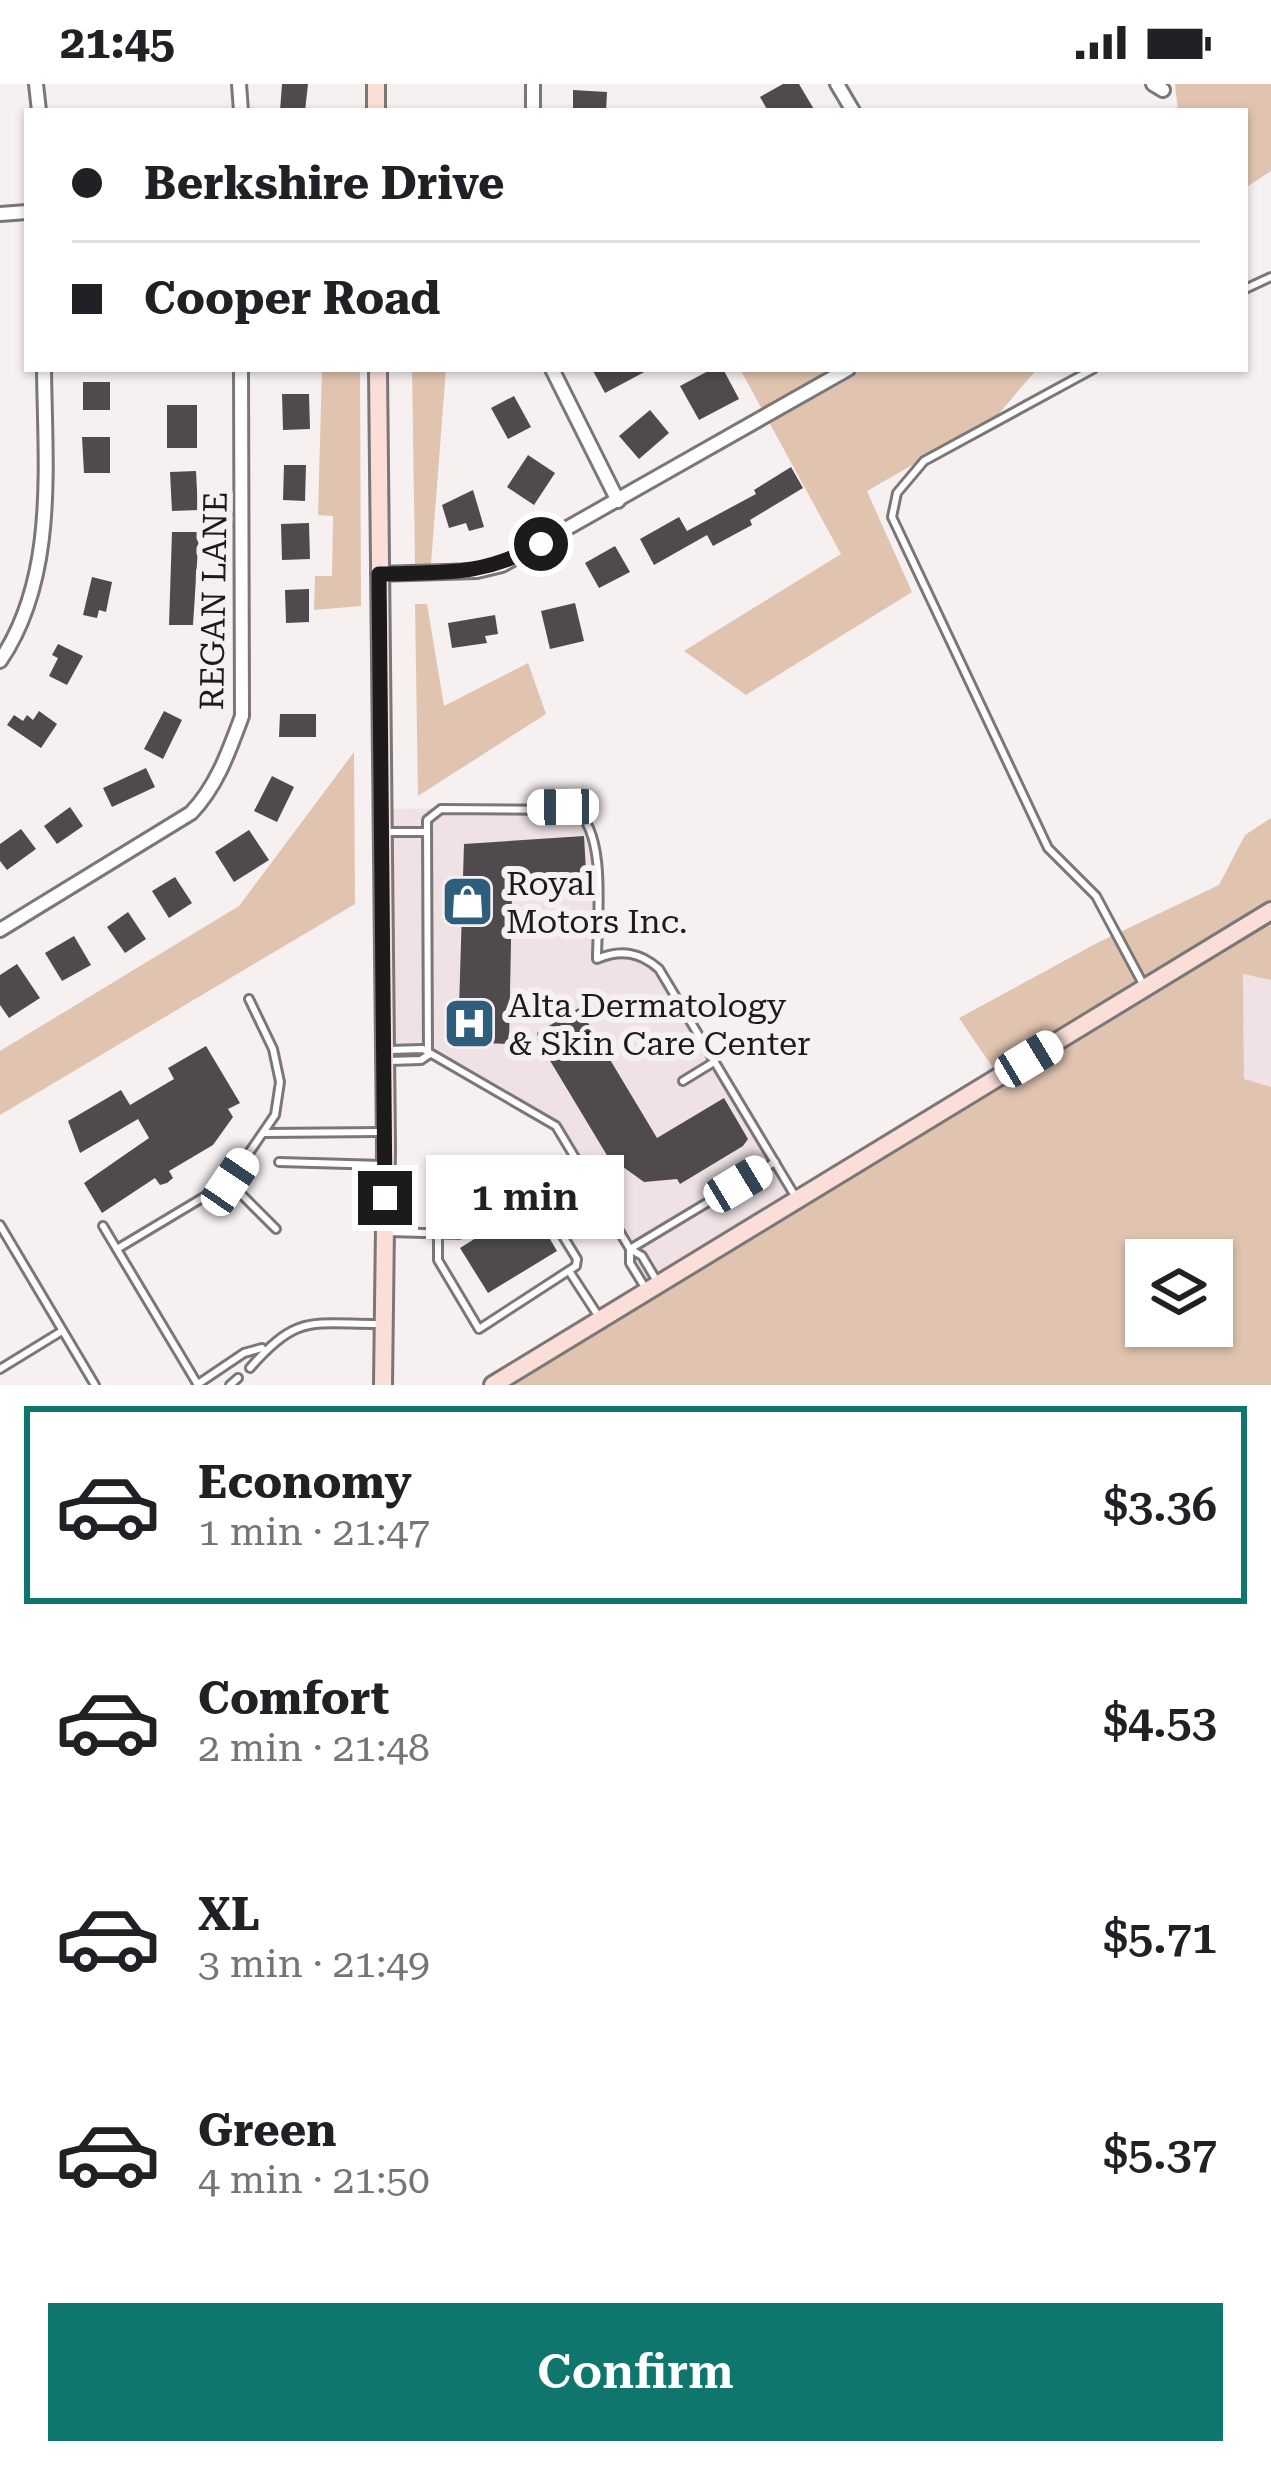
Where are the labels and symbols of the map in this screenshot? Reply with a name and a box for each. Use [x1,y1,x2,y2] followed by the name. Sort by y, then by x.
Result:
[192,491,235,711] street label: REGAN LANE
[514,517,568,571] route start
[527,788,599,826] car
[506,864,687,941] place label: Royal Motors Inc.
[439,874,495,930] shop icon: Royal Motors Inc.
[508,986,811,1063] place label: Alta Dermatology & Skin Care Center
[441,996,497,1052] hospital icon: Alta Dermatology & Skin Care Center
[989,1025,1069,1093] car
[195,1142,265,1222] car
[698,1150,778,1218] car
[427,1156,625,1240] callout: 1 min
[358,1171,412,1225] route end

